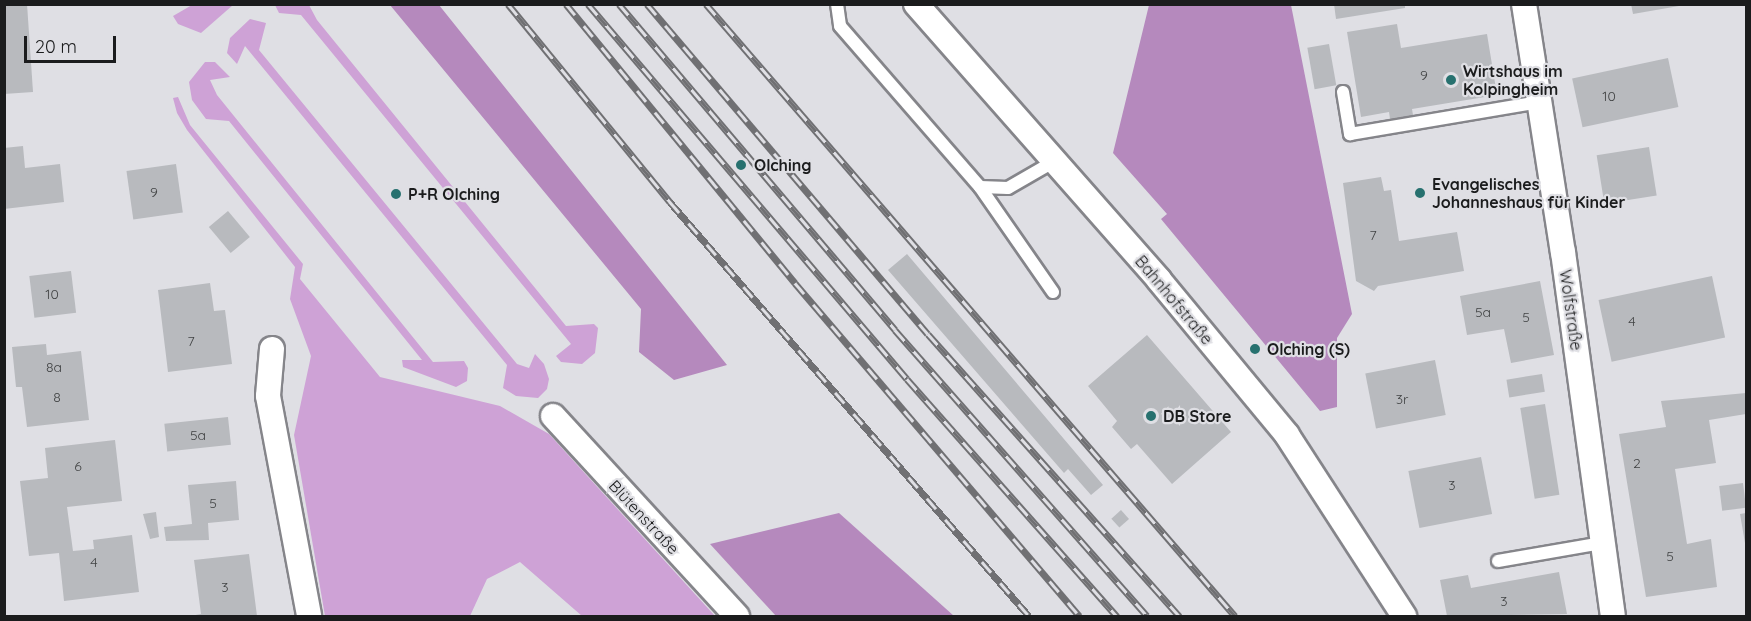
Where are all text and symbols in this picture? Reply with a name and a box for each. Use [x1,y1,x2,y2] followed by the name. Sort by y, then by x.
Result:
[27,24,118,62] scale bar
[35,35,77,58] text: 20 m
[1463,61,1563,99] place label: Wirtshaus im Kolpingheim
[1420,67,1428,83] house number: 9
[1444,73,1458,87] marker: Wirtshaus im Kolpingheim
[1602,88,1616,104] house number: 10
[754,155,812,175] place label: Olching
[732,156,750,174] marker: Olching
[1432,174,1625,212] place label: Evangelisches Johanneshaus für Kinder
[150,184,158,200] house number: 9
[408,184,500,204] place label: P+R Olching
[1413,186,1427,200] marker: Evangelisches Johanneshaus für Kinder
[389,187,403,201] marker: P+R Olching
[1369,227,1377,243] house number: 7
[1131,252,1217,348] street label: Bahnhofstraße
[1556,268,1586,352] street label: Wolfstraße
[45,286,59,302] house number: 10
[1475,304,1491,320] house number: 5a
[1522,309,1530,325] house number: 5
[1628,313,1636,329] house number: 4
[187,333,195,349] house number: 7
[1267,339,1350,359] place label: Olching (S)
[1248,342,1262,356] marker: Olching (S)
[46,359,62,375] house number: 8a
[53,389,61,405] house number: 8
[1396,391,1408,407] house number: 3r
[1163,406,1231,426] place label: DB Store
[1144,409,1158,423] marker: DB Store
[190,427,206,443] house number: 5a
[1633,455,1641,471] house number: 2
[74,458,82,474] house number: 6
[605,476,683,558] street label: Blütenstraße
[1448,477,1456,493] house number: 3
[209,495,217,511] house number: 5
[1666,548,1674,564] house number: 5
[90,554,98,570] house number: 4
[221,579,229,595] house number: 3
[1500,593,1508,609] house number: 3

